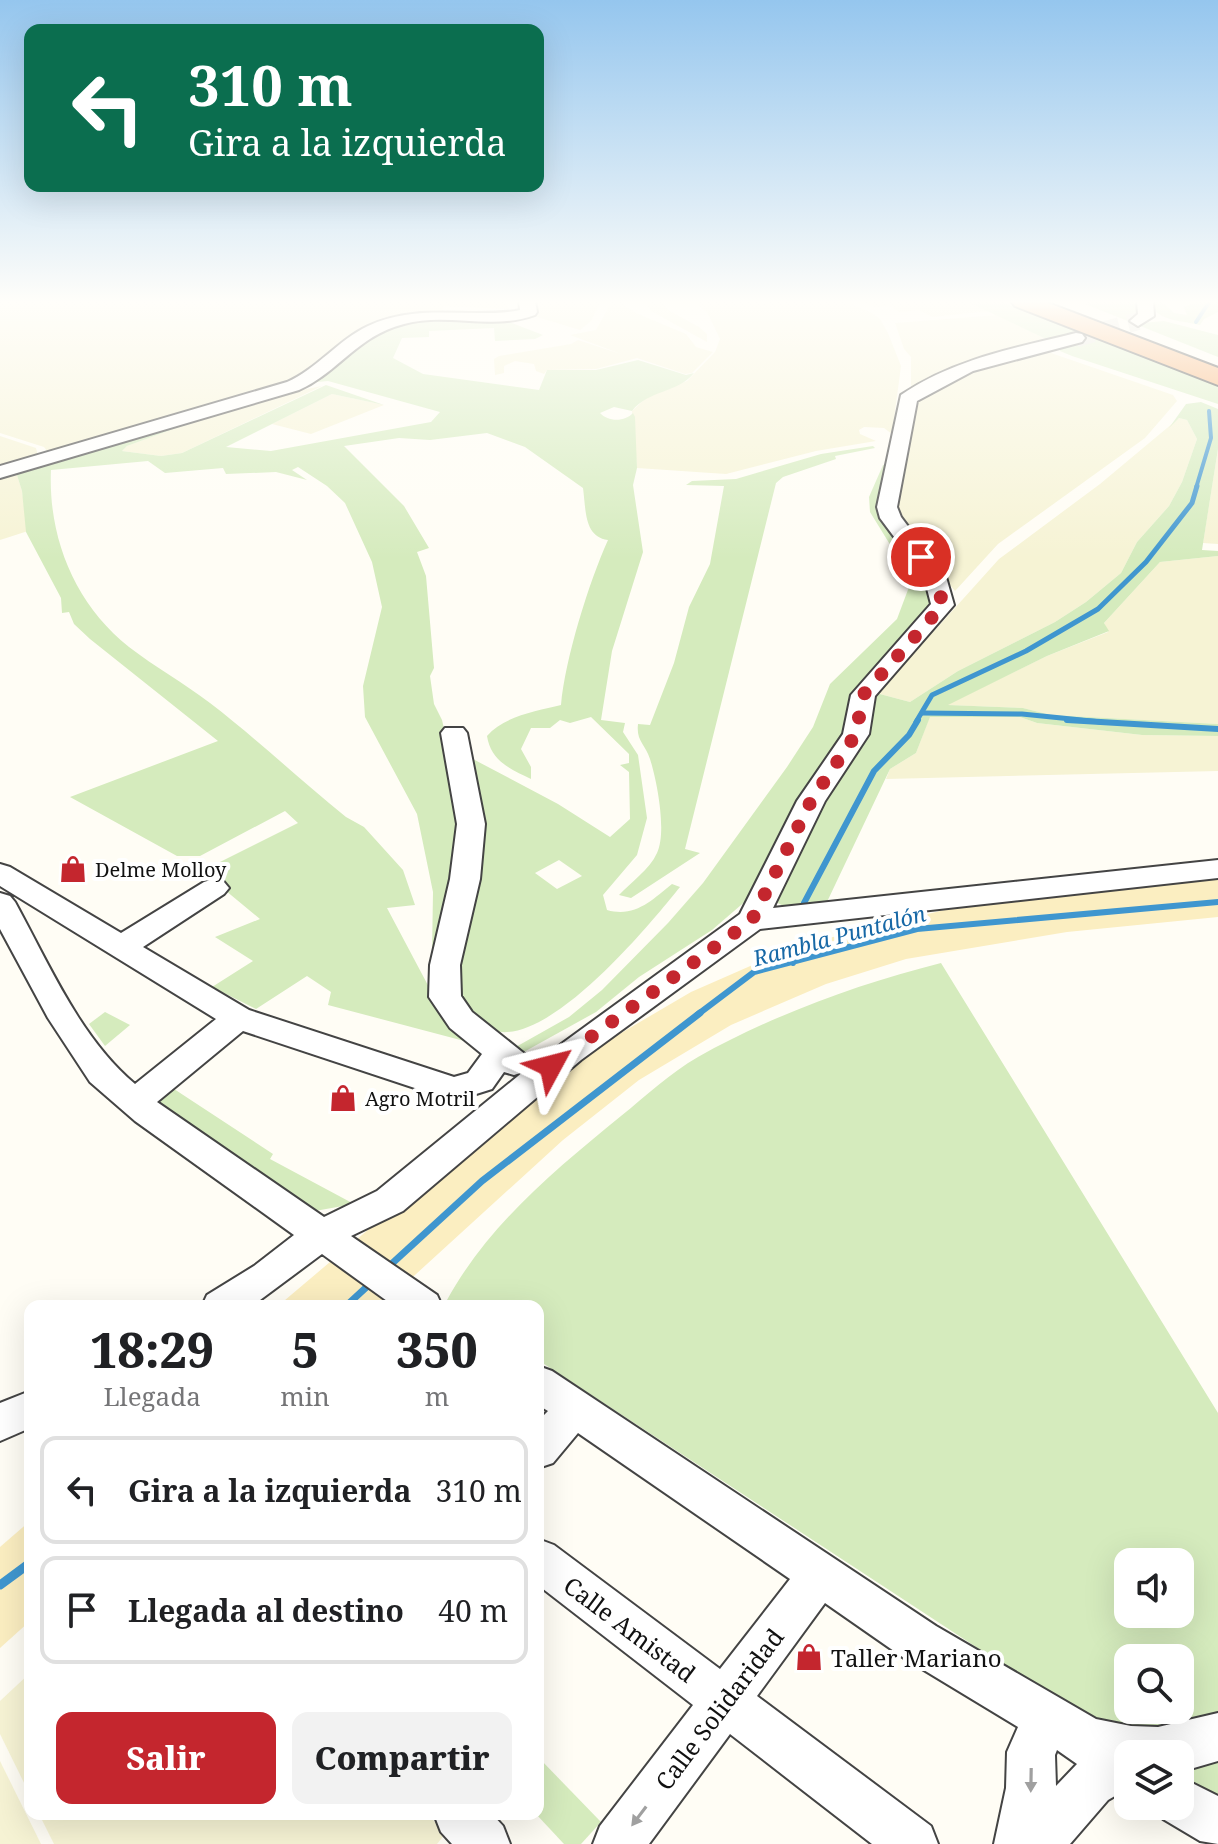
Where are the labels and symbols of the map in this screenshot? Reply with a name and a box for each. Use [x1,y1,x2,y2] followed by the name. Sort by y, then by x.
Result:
[887,523,955,591] pin
[58,854,88,884] shop icon: Delme Molloy
[95,856,227,883] place label: Delme Molloy
[748,897,929,973] water label: Rambla Puntalón
[509,1024,593,1108] position arrow
[328,1083,358,1113] shop icon: Agro Motril
[365,1085,475,1112] place label: Agro Motril
[557,1569,703,1690] street label: Calle Amistad
[647,1621,791,1797] street label: Calle Solidaridad
[831,1641,1002,1674] place label: Taller Mariano
[794,1642,824,1672] shop icon: Taller Mariano
[1024,1768,1037,1793] one-way arrow
[631,1806,647,1826] one-way arrow

